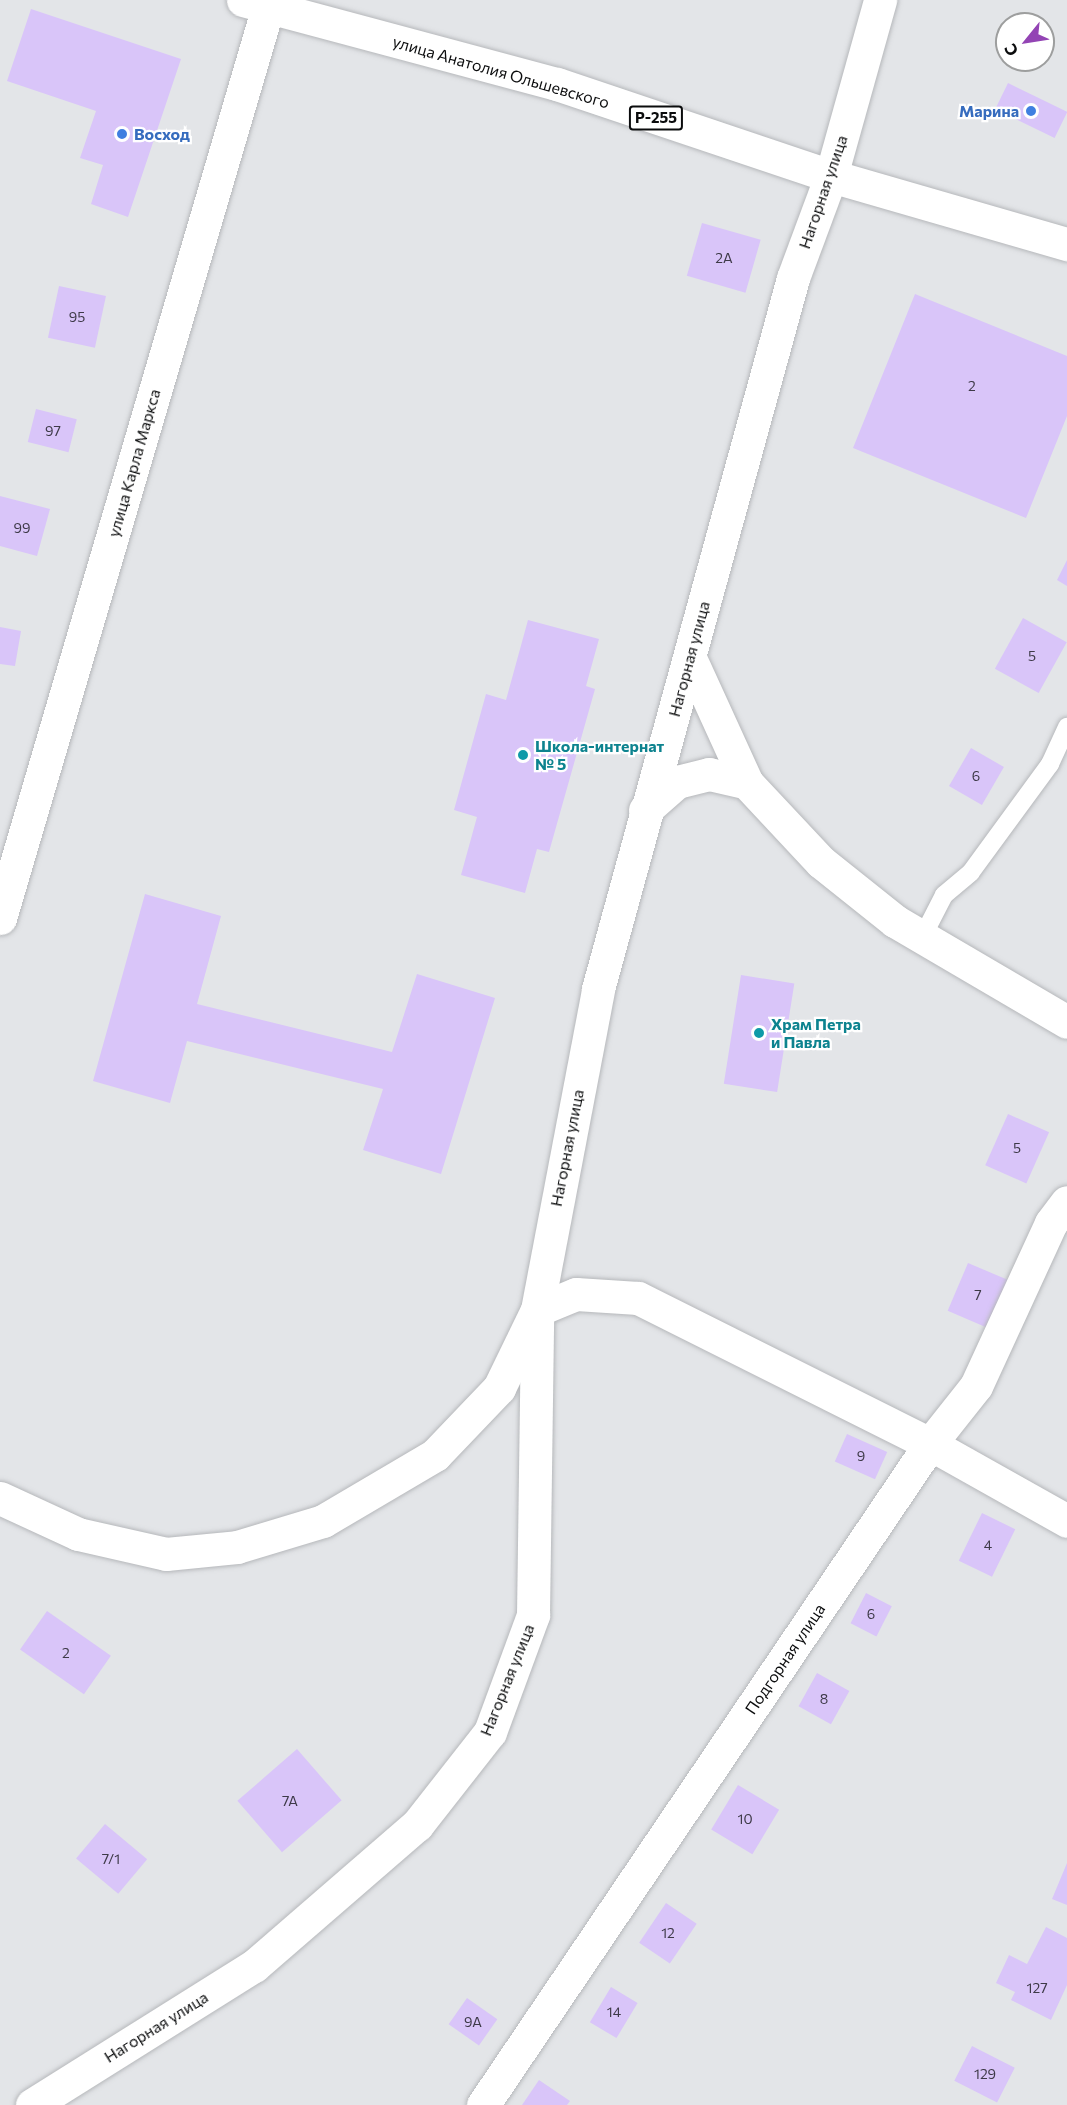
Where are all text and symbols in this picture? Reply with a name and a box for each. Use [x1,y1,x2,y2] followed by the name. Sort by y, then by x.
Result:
[995,12,1055,72] north arrow
[390,32,612,112] street label: улица Анатолия Ольшевского
[1000,41,1022,60] text: С
[959,101,1019,121] place label: Марина
[1024,104,1038,118] marker: Марина
[628,106,684,130] road number: Р-255
[134,124,190,144] place label: Восход
[115,127,129,141] marker: Восход
[795,133,851,251] street label: Нагорная улица
[715,250,733,266] house number: 2А
[69,309,85,325] house number: 95
[968,378,976,394] house number: 2
[104,387,164,539] street label: улица Карла Маркса
[45,423,61,439] house number: 97
[14,520,30,536] house number: 99
[664,599,714,719] street label: Нагорная улица
[1028,648,1036,664] house number: 5
[535,736,664,774] place label: Школа-интернат № 5
[516,748,530,762] marker: Школа-интернат № 5
[972,768,980,784] house number: 6
[771,1014,861,1052] place label: Храм Петра и Павла
[752,1026,766,1040] marker: Храм Петра и Павла
[546,1088,588,1208] street label: Нагорная улица
[1013,1140,1021,1156] house number: 5
[974,1287,982,1303] house number: 7
[857,1448,865,1464] house number: 9
[984,1537,992,1553] house number: 4
[741,1600,829,1718] street label: Подгорная улица
[867,1606,875,1622] house number: 6
[476,1621,538,1739] street label: Нагорная улица
[62,1645,70,1661] house number: 2
[820,1691,828,1707] house number: 8
[282,1793,298,1809] house number: 7А
[737,1811,753,1827] house number: 10
[102,1851,120,1867] house number: 7/1
[661,1925,675,1941] house number: 12
[1026,1980,1048,1996] house number: 127
[101,1987,211,2067] street label: Нагорная улица
[607,2004,621,2020] house number: 14
[464,2014,482,2030] house number: 9А
[974,2066,996,2082] house number: 129

